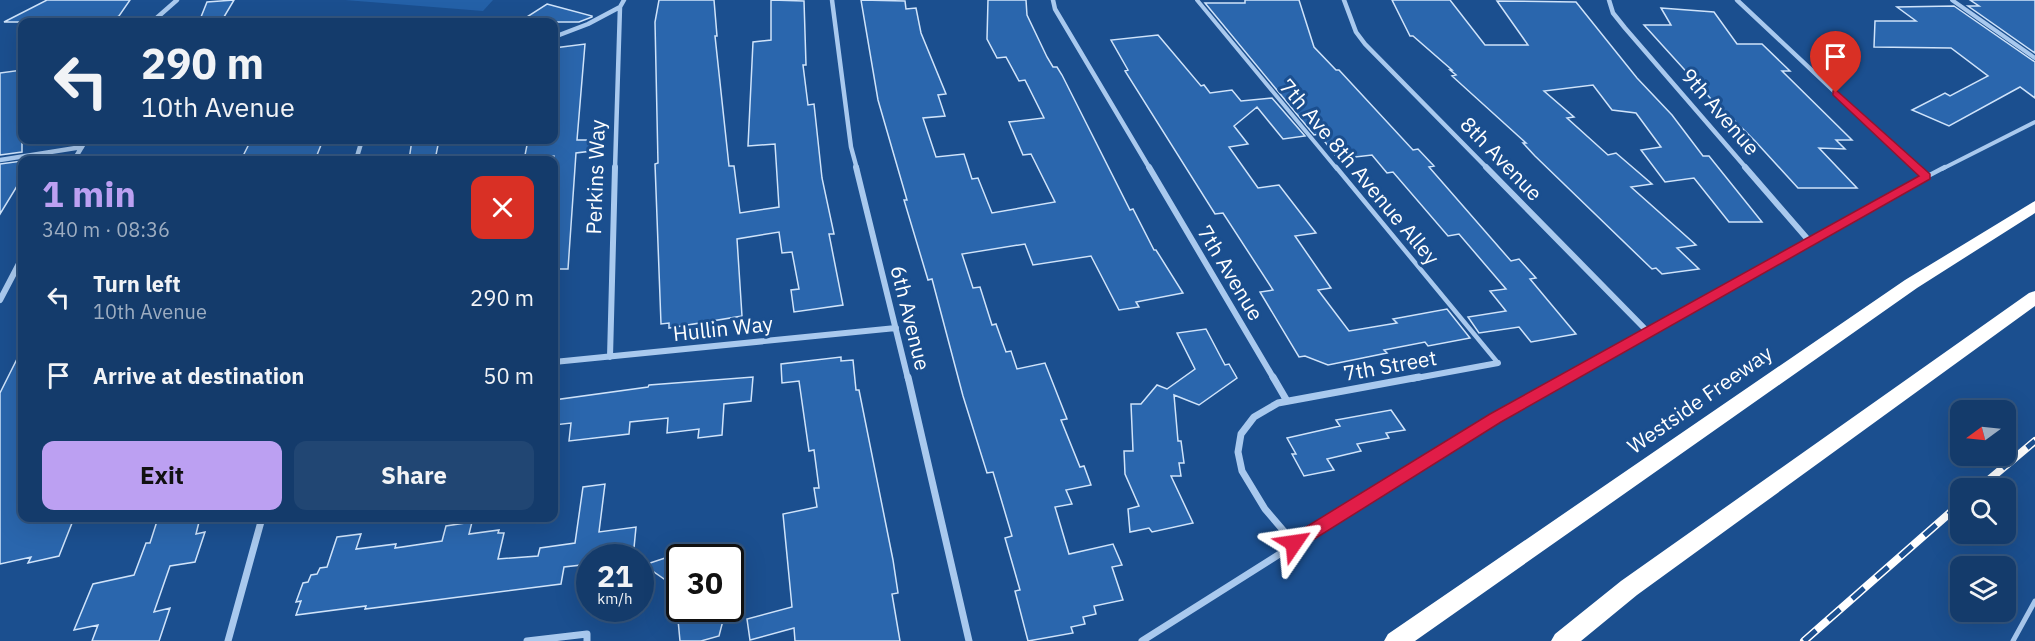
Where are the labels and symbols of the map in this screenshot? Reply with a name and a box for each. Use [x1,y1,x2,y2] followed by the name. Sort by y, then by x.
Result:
[1810,31,1861,93] pin
[1675,62,1766,161] street label: 9th Avenue
[1273,72,1446,271] street label: 7th Ave 8th Avenue Alley
[1454,110,1549,207] street label: 8th Avenue
[579,118,611,235] street label: Perkins Way
[1191,219,1270,326] street label: 7th Avenue
[884,262,937,373] street label: 6th Avenue
[672,309,775,347] street label: Hullin Way
[1621,338,1778,460] street label: Westside Freeway
[1341,343,1439,387] street label: 7th Street
[1950,400,2016,466] north arrow
[1262,511,1326,575] position arrow
[666,544,744,622] speed limit sign: 30

